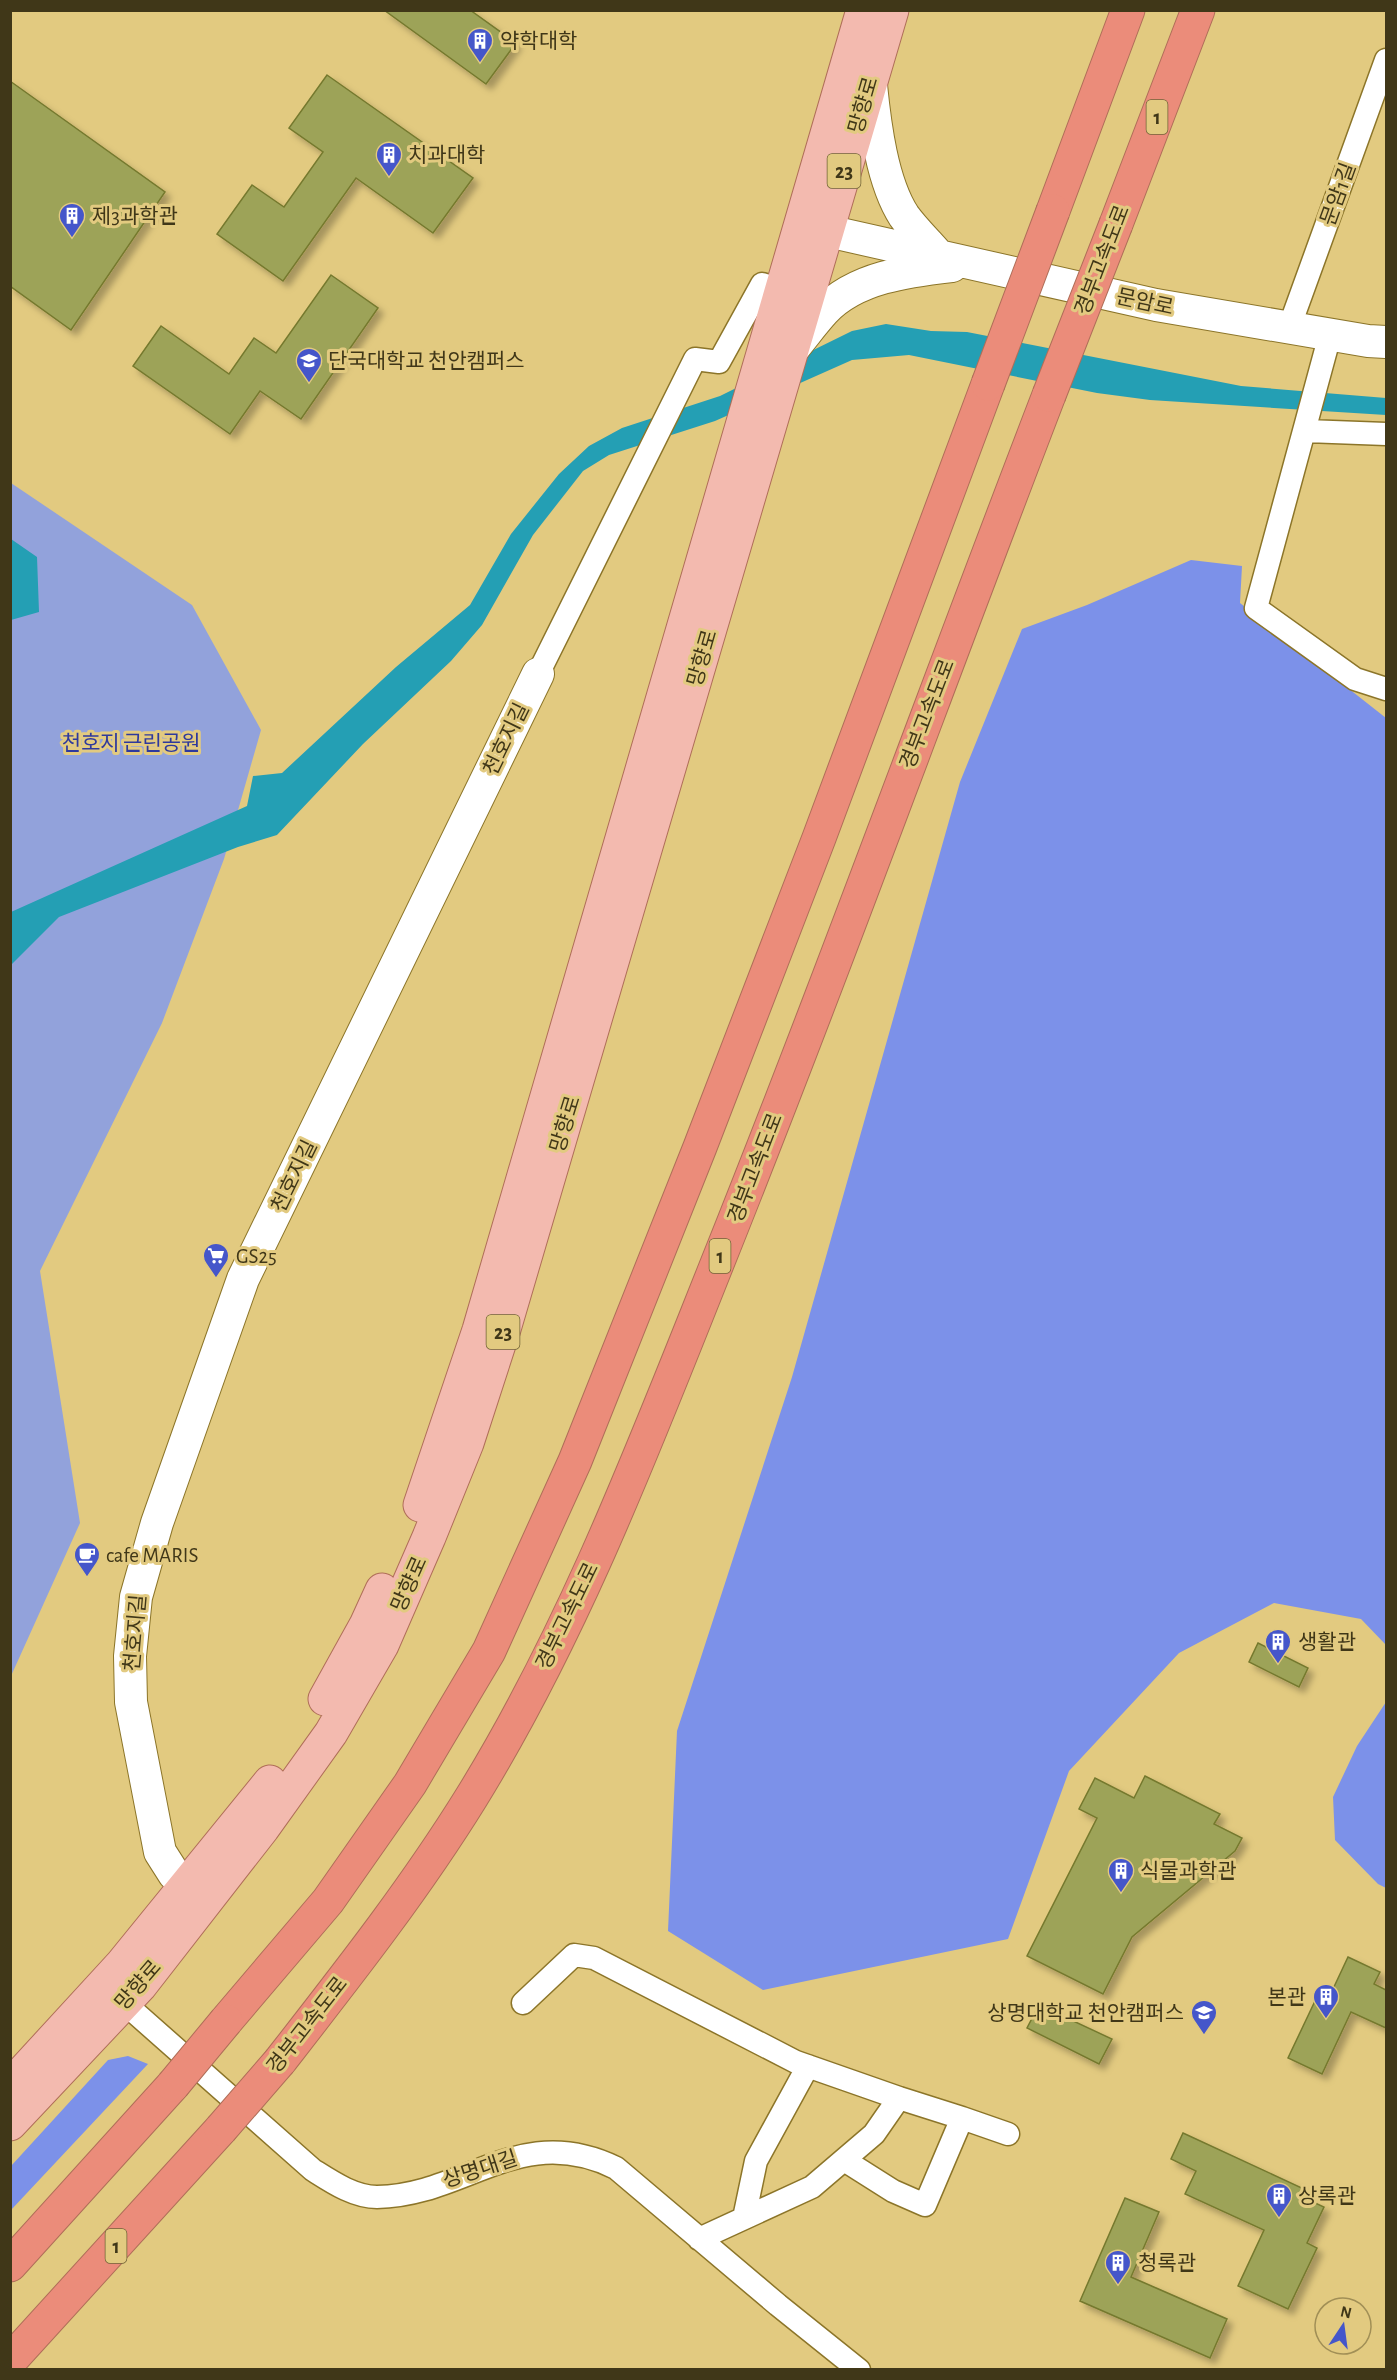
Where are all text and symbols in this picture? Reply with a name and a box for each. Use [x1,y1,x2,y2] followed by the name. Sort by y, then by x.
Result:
[465,26,495,64] building icon: 약학대학
[500,30,577,52] place label: 약학대학
[844,74,882,136] street label: 망향로
[1146,100,1168,134] road number: 1
[374,140,404,178] building icon: 치과대학
[408,144,485,166] place label: 치과대학
[828,154,860,188] road number: 23
[1317,160,1359,228] street label: 문암1길
[57,201,87,239] building icon: 제3과학관
[1071,202,1133,318] street label: 경부고속도로
[92,205,178,227] place label: 제3과학관
[1114,285,1176,319] street label: 문암로
[294,346,324,384] school or university icon: 단국대학교 천안캠퍼스
[328,350,525,372] place label: 단국대학교 천안캠퍼스
[683,627,721,689] street label: 망향로
[896,656,958,772] street label: 경부고속도로
[479,699,533,779] street label: 천호지길
[62,732,200,754] park label: 천호지 근린공원
[546,1093,584,1155] street label: 망향로
[724,1110,786,1226] street label: 경부고속도로
[267,1136,321,1216] street label: 천호지길
[710,1239,730,1273] road number: 1
[201,1241,231,1279] supermarket icon: GS25
[236,1246,277,1267] place label: GS25
[486,1315,520,1349] road number: 23
[72,1540,102,1578] cafe icon: cafe MARIS
[106,1545,198,1566] place label: cafe MARIS
[387,1553,431,1615] street label: 망향로
[532,1559,602,1673] street label: 경부고속도로
[121,1594,149,1672] street label: 천호지길
[1263,1627,1293,1665] building icon: 생활관
[1298,1631,1356,1653] place label: 생활관
[1106,1856,1136,1894] building icon: 식물과학관
[1140,1860,1237,1882] place label: 식물과학관
[111,1956,165,2014] street label: 망향로
[263,1973,351,2077] street label: 경부고속도로
[1311,1982,1341,2020] building icon: 본관
[1267,1986,1306,2008] place label: 본관
[1189,1998,1219,2036] school or university icon: 상명대학교 천안캠퍼스
[987,2002,1184,2024] place label: 상명대학교 천안캠퍼스
[440,2147,520,2191] street label: 상명대길
[1264,2181,1294,2219] building icon: 상록관
[1298,2185,1356,2207] place label: 상록관
[106,2229,126,2263] road number: 1
[1103,2248,1133,2286] building icon: 청록관
[1138,2252,1196,2274] place label: 청록관
[1313,2296,1373,2356] north arrow
[1339,2303,1353,2321] text: N

